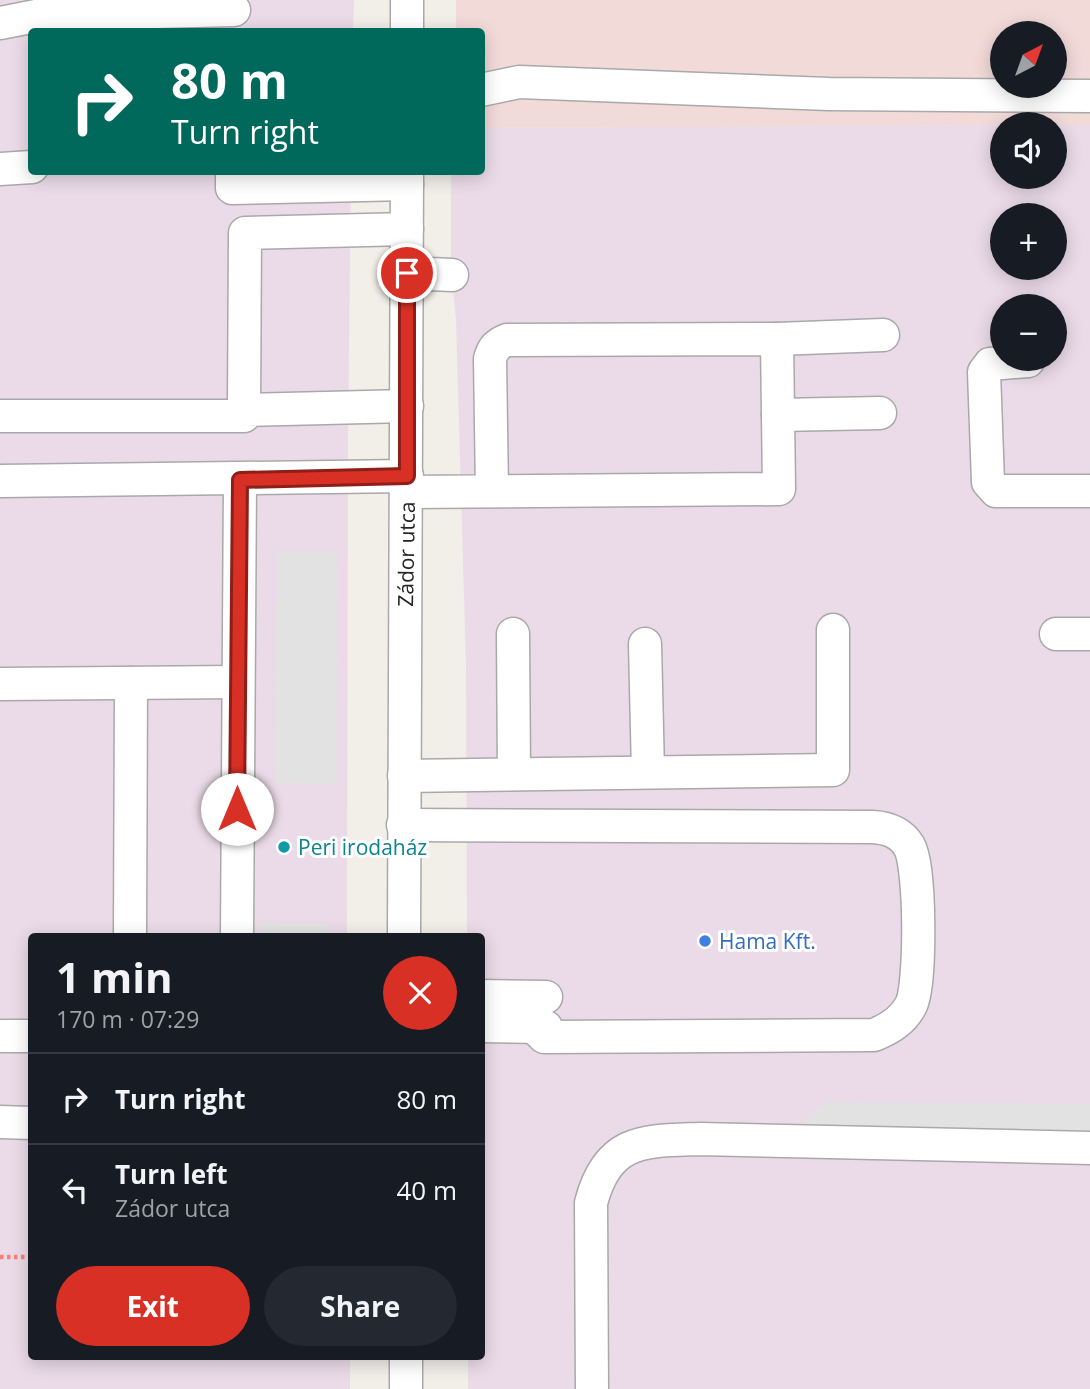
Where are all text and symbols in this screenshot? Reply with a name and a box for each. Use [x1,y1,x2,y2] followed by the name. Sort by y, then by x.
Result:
[990,21,1068,98] north arrow
[990,21,1067,371] map controls
[171,47,288,113] text: 80 m
[56,56,147,147] icon: right
[171,110,319,153] text: Turn right
[990,112,1067,189] button: sound
[990,203,1067,280] button: +
[377,243,437,303] pin
[388,254,426,292] icon: arrive
[990,294,1067,371] button: −
[391,501,421,607] street label: Zádor utca
[200,772,274,846] position arrow
[298,833,427,861] place label: Peri irodaház
[276,839,292,855] marker: Peri irodaház
[719,927,816,955] place label: Hama Kft.
[697,933,713,949] marker: Hama Kft.
[56,948,173,1005] text: 1 min
[383,956,457,1030] button: close
[56,1003,199,1035] text: 170 m · 07:29
[56,1080,94,1118] icon: right
[115,1081,246,1117] text: Turn right
[396,1081,457,1117] text: 80 m
[115,1156,227,1192] text: Turn left
[56,1171,94,1209] icon: left
[396,1172,457,1208] text: 40 m
[115,1192,230,1224] text: Zádor utca
[56,1266,250,1346] button: Exit
[264,1266,457,1346] button: Share

